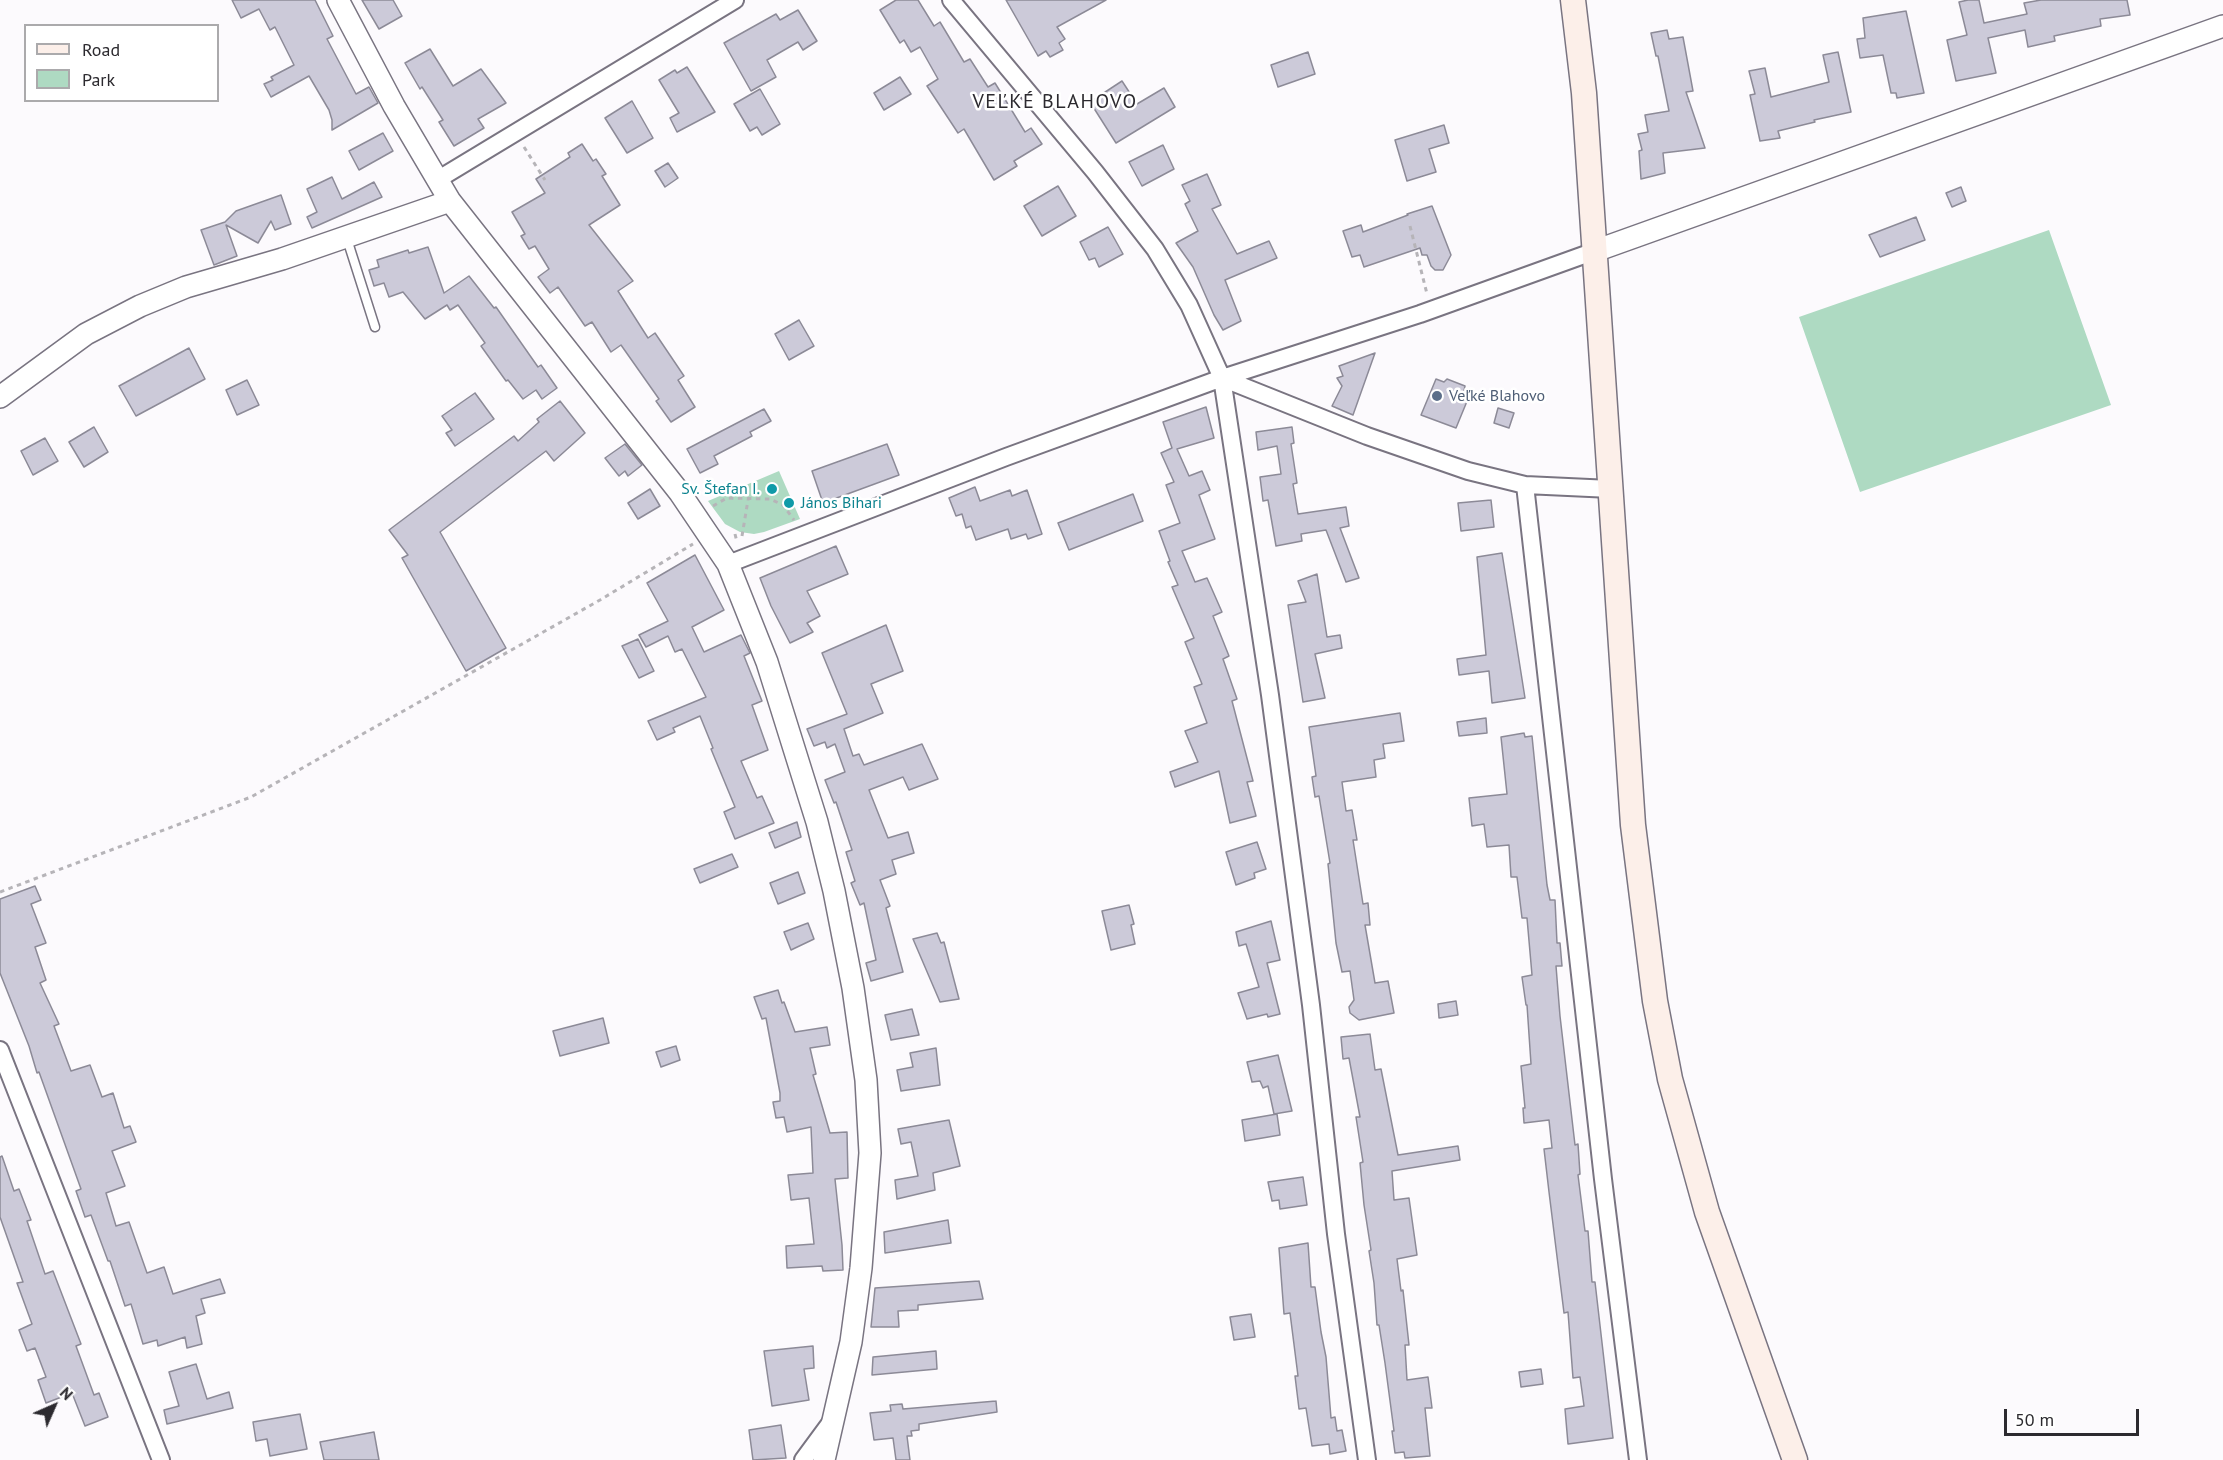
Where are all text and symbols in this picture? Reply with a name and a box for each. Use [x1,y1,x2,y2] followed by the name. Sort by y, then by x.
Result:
[24,24,219,102] legend
[82,38,120,61] text: Road
[82,68,115,91] text: Park
[972,90,1138,114] district label: VEĽKÉ BLAHOVO
[1449,386,1545,406] place label: Veľké Blahovo
[1430,389,1444,403] marker: Veľké Blahovo
[681,479,760,499] place label: Sv. Štefan I.
[765,482,779,496] marker: Sv. Štefan I.
[801,493,882,513] place label: János Bihari
[782,496,796,510] marker: János Bihari
[24,1376,84,1436] north arrow
[56,1382,78,1404] text: N
[2007,1397,2142,1435] scale bar
[2015,1408,2054,1431] text: 50 m

